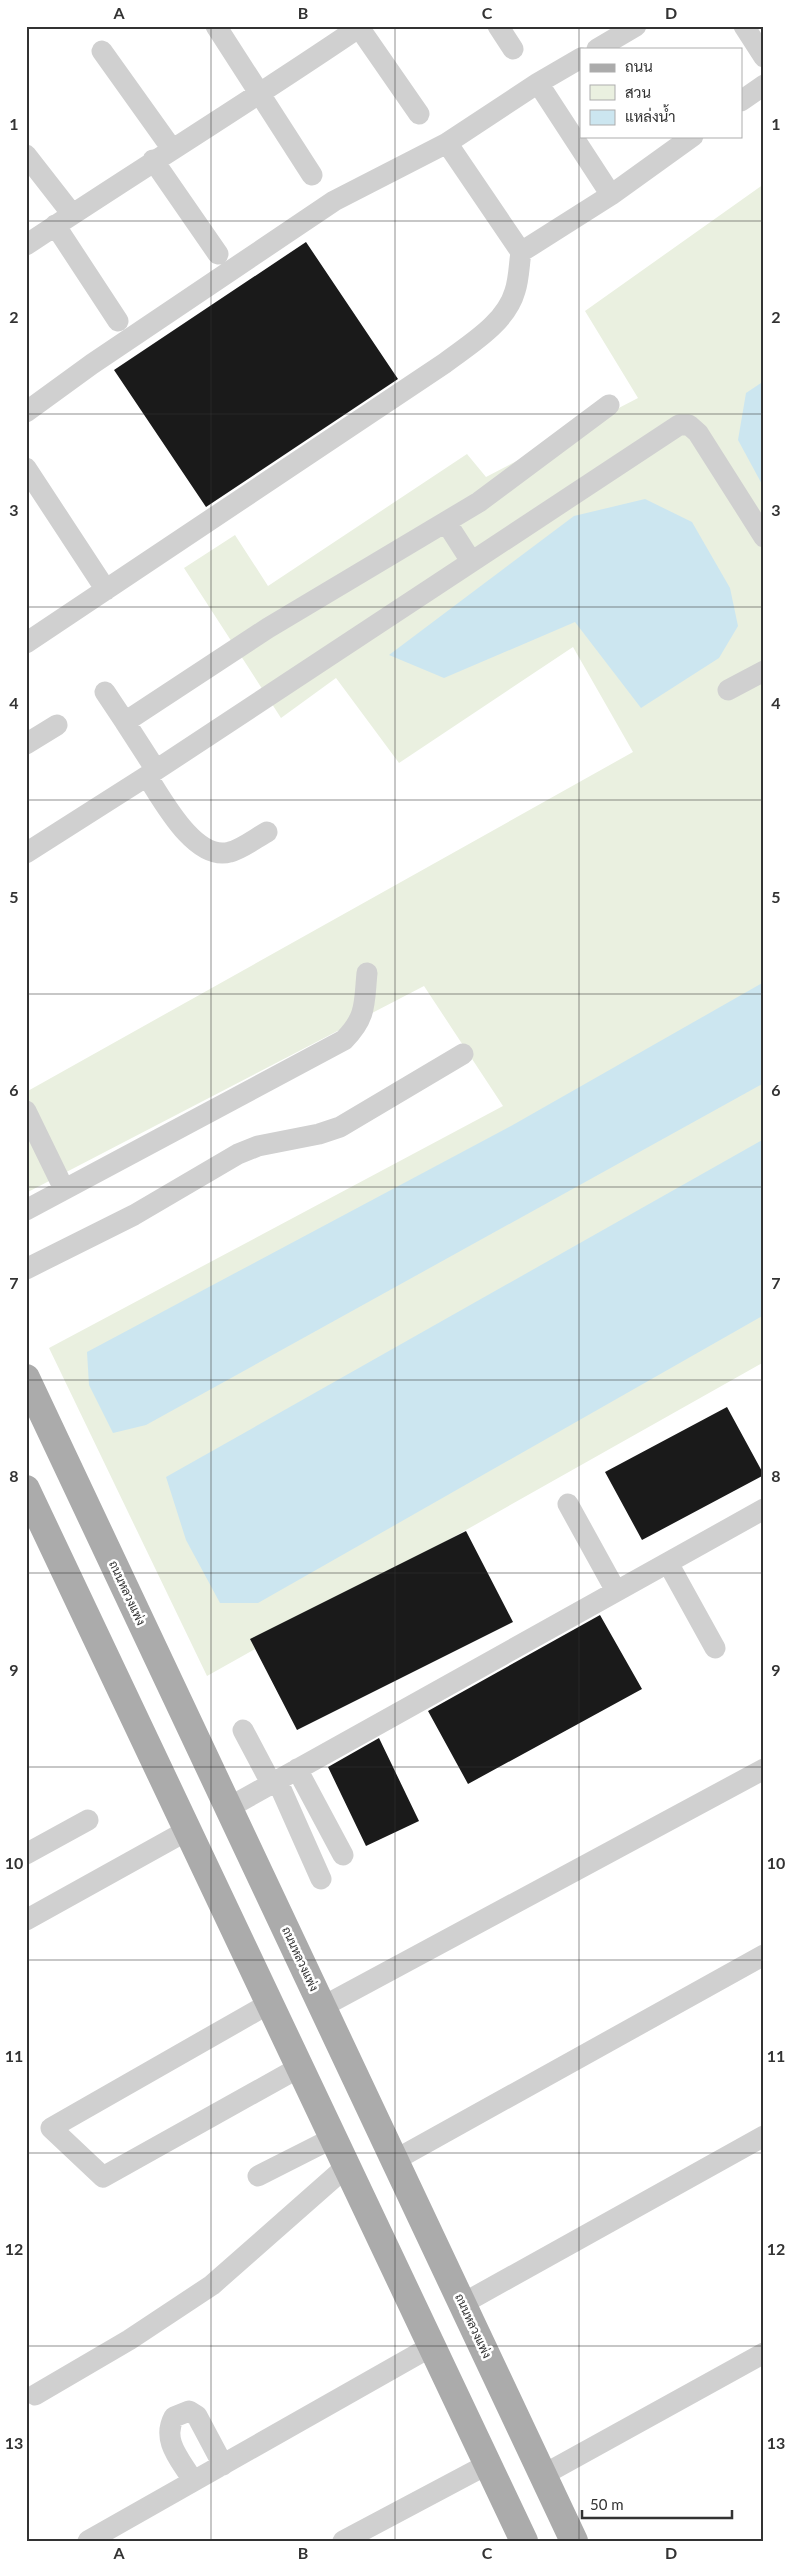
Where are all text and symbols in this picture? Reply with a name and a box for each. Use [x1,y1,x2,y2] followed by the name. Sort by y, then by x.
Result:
[112,3,125,22] text: A
[298,3,308,22] text: B
[482,3,493,22] text: C
[665,3,677,22] text: D
[580,48,742,138] legend
[625,57,653,75] text: ถนน
[625,83,651,101] text: สวน
[625,104,676,125] text: แหล่งน้ำ
[9,114,19,133] text: 1
[771,114,781,133] text: 1
[9,307,19,326] text: 2
[771,307,781,326] text: 2
[9,500,19,519] text: 3
[771,500,781,519] text: 3
[9,693,19,712] text: 4
[771,693,781,712] text: 4
[9,887,19,906] text: 5
[771,887,781,906] text: 5
[9,1080,19,1099] text: 6
[771,1080,781,1099] text: 6
[9,1273,19,1292] text: 7
[771,1273,781,1292] text: 7
[9,1466,19,1485] text: 8
[771,1466,781,1485] text: 8
[106,1558,149,1627] street label: ถนนหลวงแพ่ง
[9,1660,19,1679] text: 9
[771,1660,781,1679] text: 9
[5,1853,23,1872] text: 10
[767,1853,785,1872] text: 10
[279,1924,322,1993] street label: ถนนหลวงแพ่ง
[5,2046,23,2065] text: 11
[767,2046,785,2065] text: 11
[5,2239,23,2258] text: 12
[767,2239,785,2258] text: 12
[452,2291,495,2360] street label: ถนนหลวงแพ่ง
[5,2433,23,2452] text: 13
[767,2433,785,2452] text: 13
[582,2487,732,2519] scale bar
[590,2495,624,2513] text: 50 m
[112,2543,125,2562] text: A
[298,2543,308,2562] text: B
[482,2543,493,2562] text: C
[665,2543,677,2562] text: D

